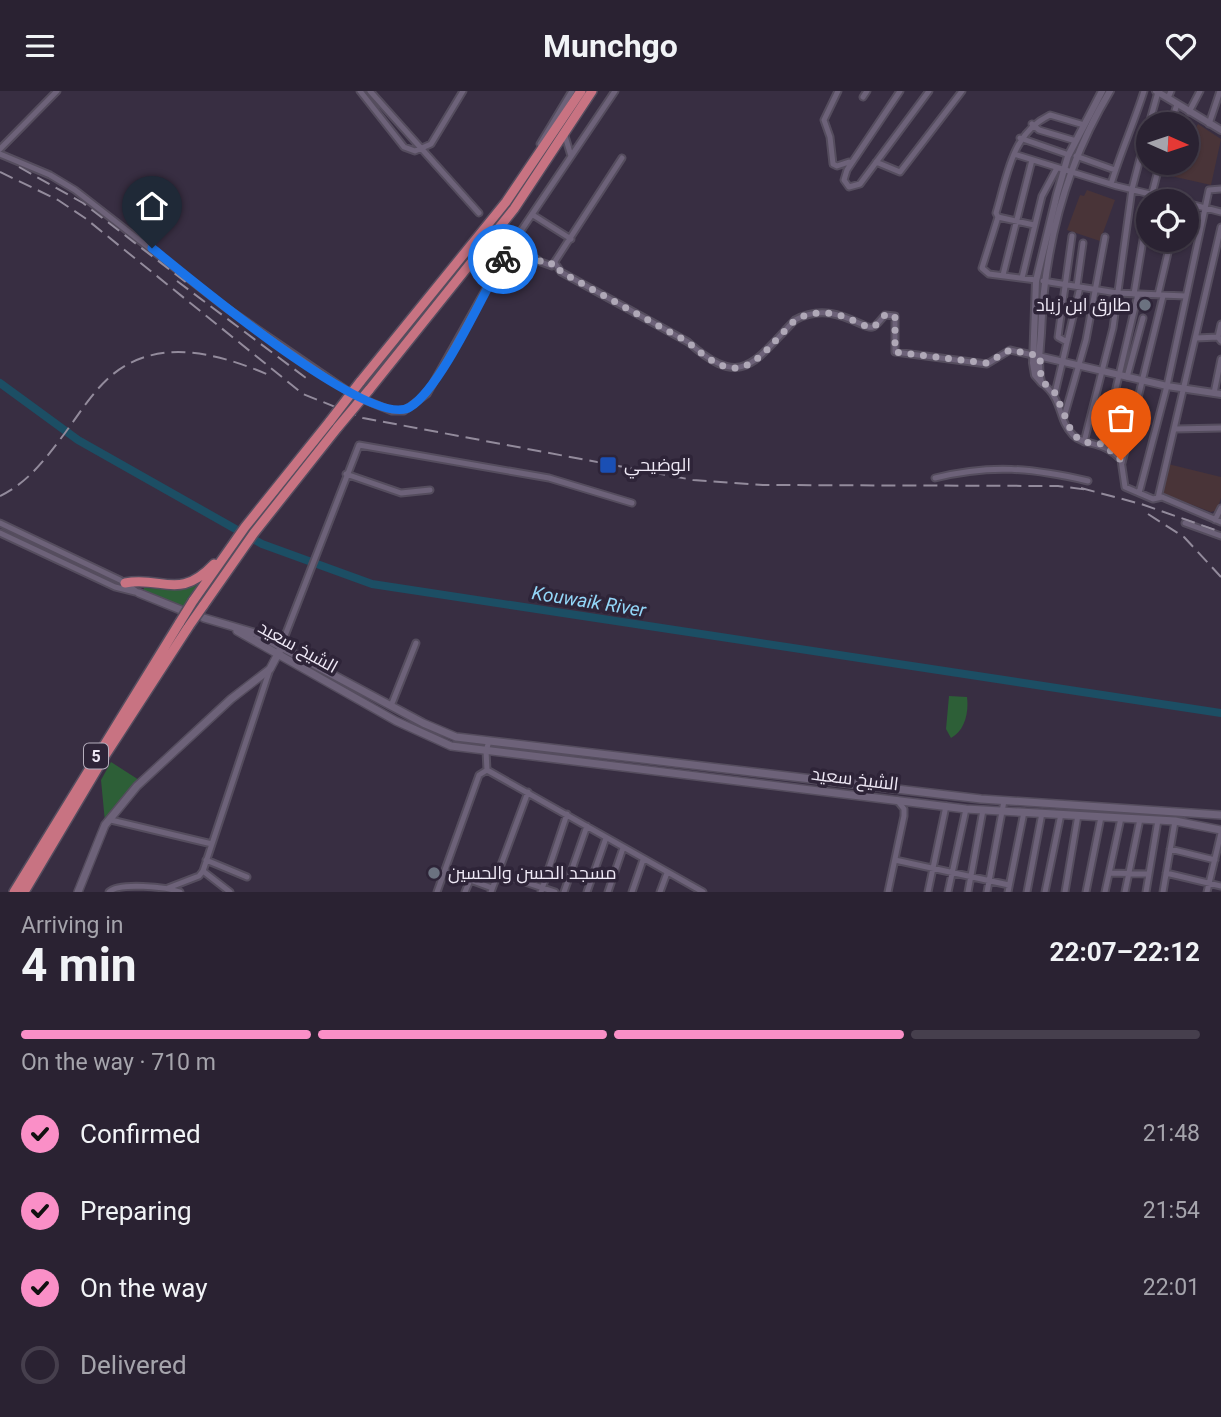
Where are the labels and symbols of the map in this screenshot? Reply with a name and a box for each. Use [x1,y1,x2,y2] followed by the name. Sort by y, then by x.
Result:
[1136,112,1199,175] north arrow
[122,176,182,248] pin
[468,224,538,294] courier
[1036,294,1131,317] place label: طارق ابن زياد
[1137,297,1153,313] marker: طارق ابن زياد
[1091,388,1151,460] pin
[624,454,691,479] place label: الوضيحي
[598,455,618,475] marker: الوضيحي
[530,581,648,622] water label: Kouwaik River
[254,616,342,679] street label: الشيخ سعيد
[84,743,108,769] road number: 5
[810,763,900,796] street label: الشيخ سعيد
[448,862,617,884] place label: مسجد الحسن والحسين
[426,865,442,881] marker: مسجد الحسن والحسين

